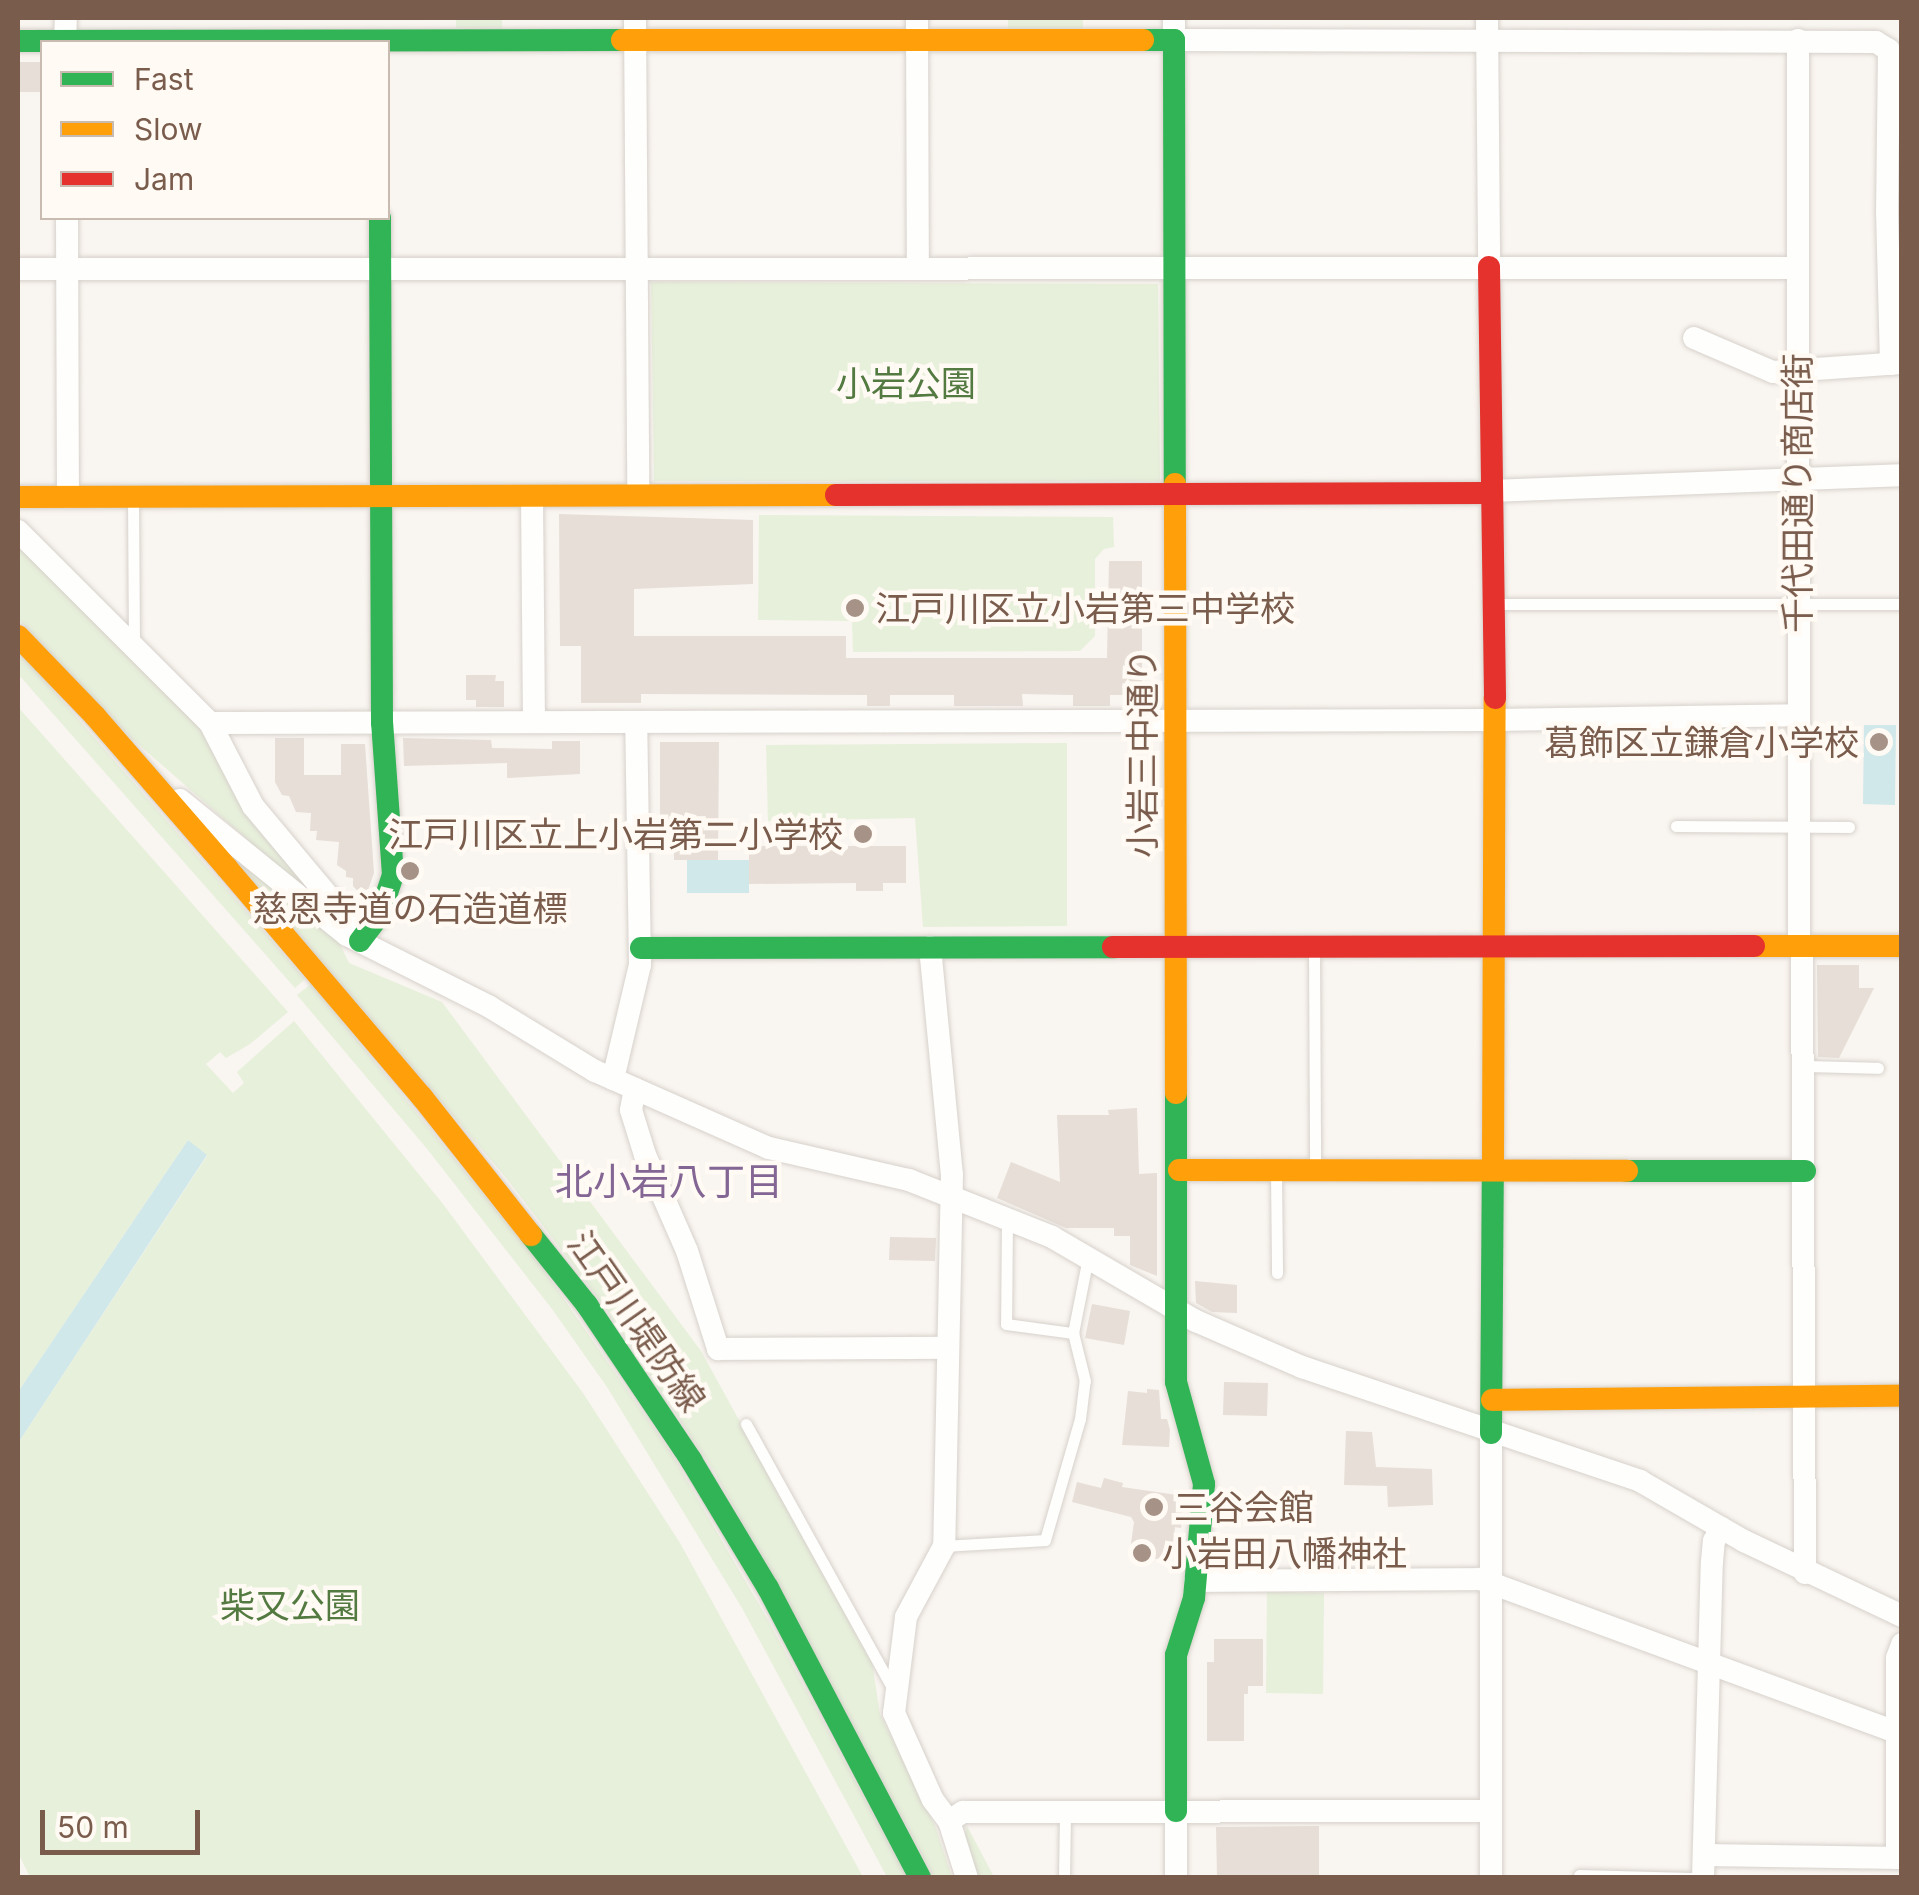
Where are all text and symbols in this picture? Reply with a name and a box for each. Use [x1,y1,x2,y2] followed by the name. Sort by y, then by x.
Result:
[40,40,390,220] legend
[134,61,193,97] text: Fast
[134,111,203,147] text: Slow
[134,161,194,197] text: Jam
[1776,353,1818,633] street label: 千代田通り商店街
[836,362,976,404] park label: 小岩公園
[875,587,1295,629] place label: 江戸川区立小岩第三中学校
[844,597,866,619] marker: 江戸川区立小岩第三中学校
[1121,648,1163,858] street label: 小岩三中通り
[1544,721,1859,763] place label: 葛飾区立鎌倉小学校
[1868,731,1890,753] marker: 葛飾区立鎌倉小学校
[388,813,843,855] place label: 江戸川区立上小岩第二小学校
[852,823,874,845] marker: 江戸川区立上小岩第二小学校
[399,860,421,882] marker: 慈恩寺道の石造道標
[253,887,567,929] place label: 慈恩寺道の石造道標
[555,1159,783,1205] district label: 北小岩八丁目
[560,1223,714,1419] street label: 江戸川堤防線
[1174,1486,1314,1528] place label: 三谷会館
[1143,1496,1165,1518] marker: 三谷会館
[1162,1532,1407,1574] place label: 小岩田八幡神社
[1131,1542,1153,1564] marker: 小岩田八幡神社
[220,1584,360,1626] park label: 柴又公園
[45,1790,205,1852] scale bar
[57,1809,129,1845] text: 50 m

